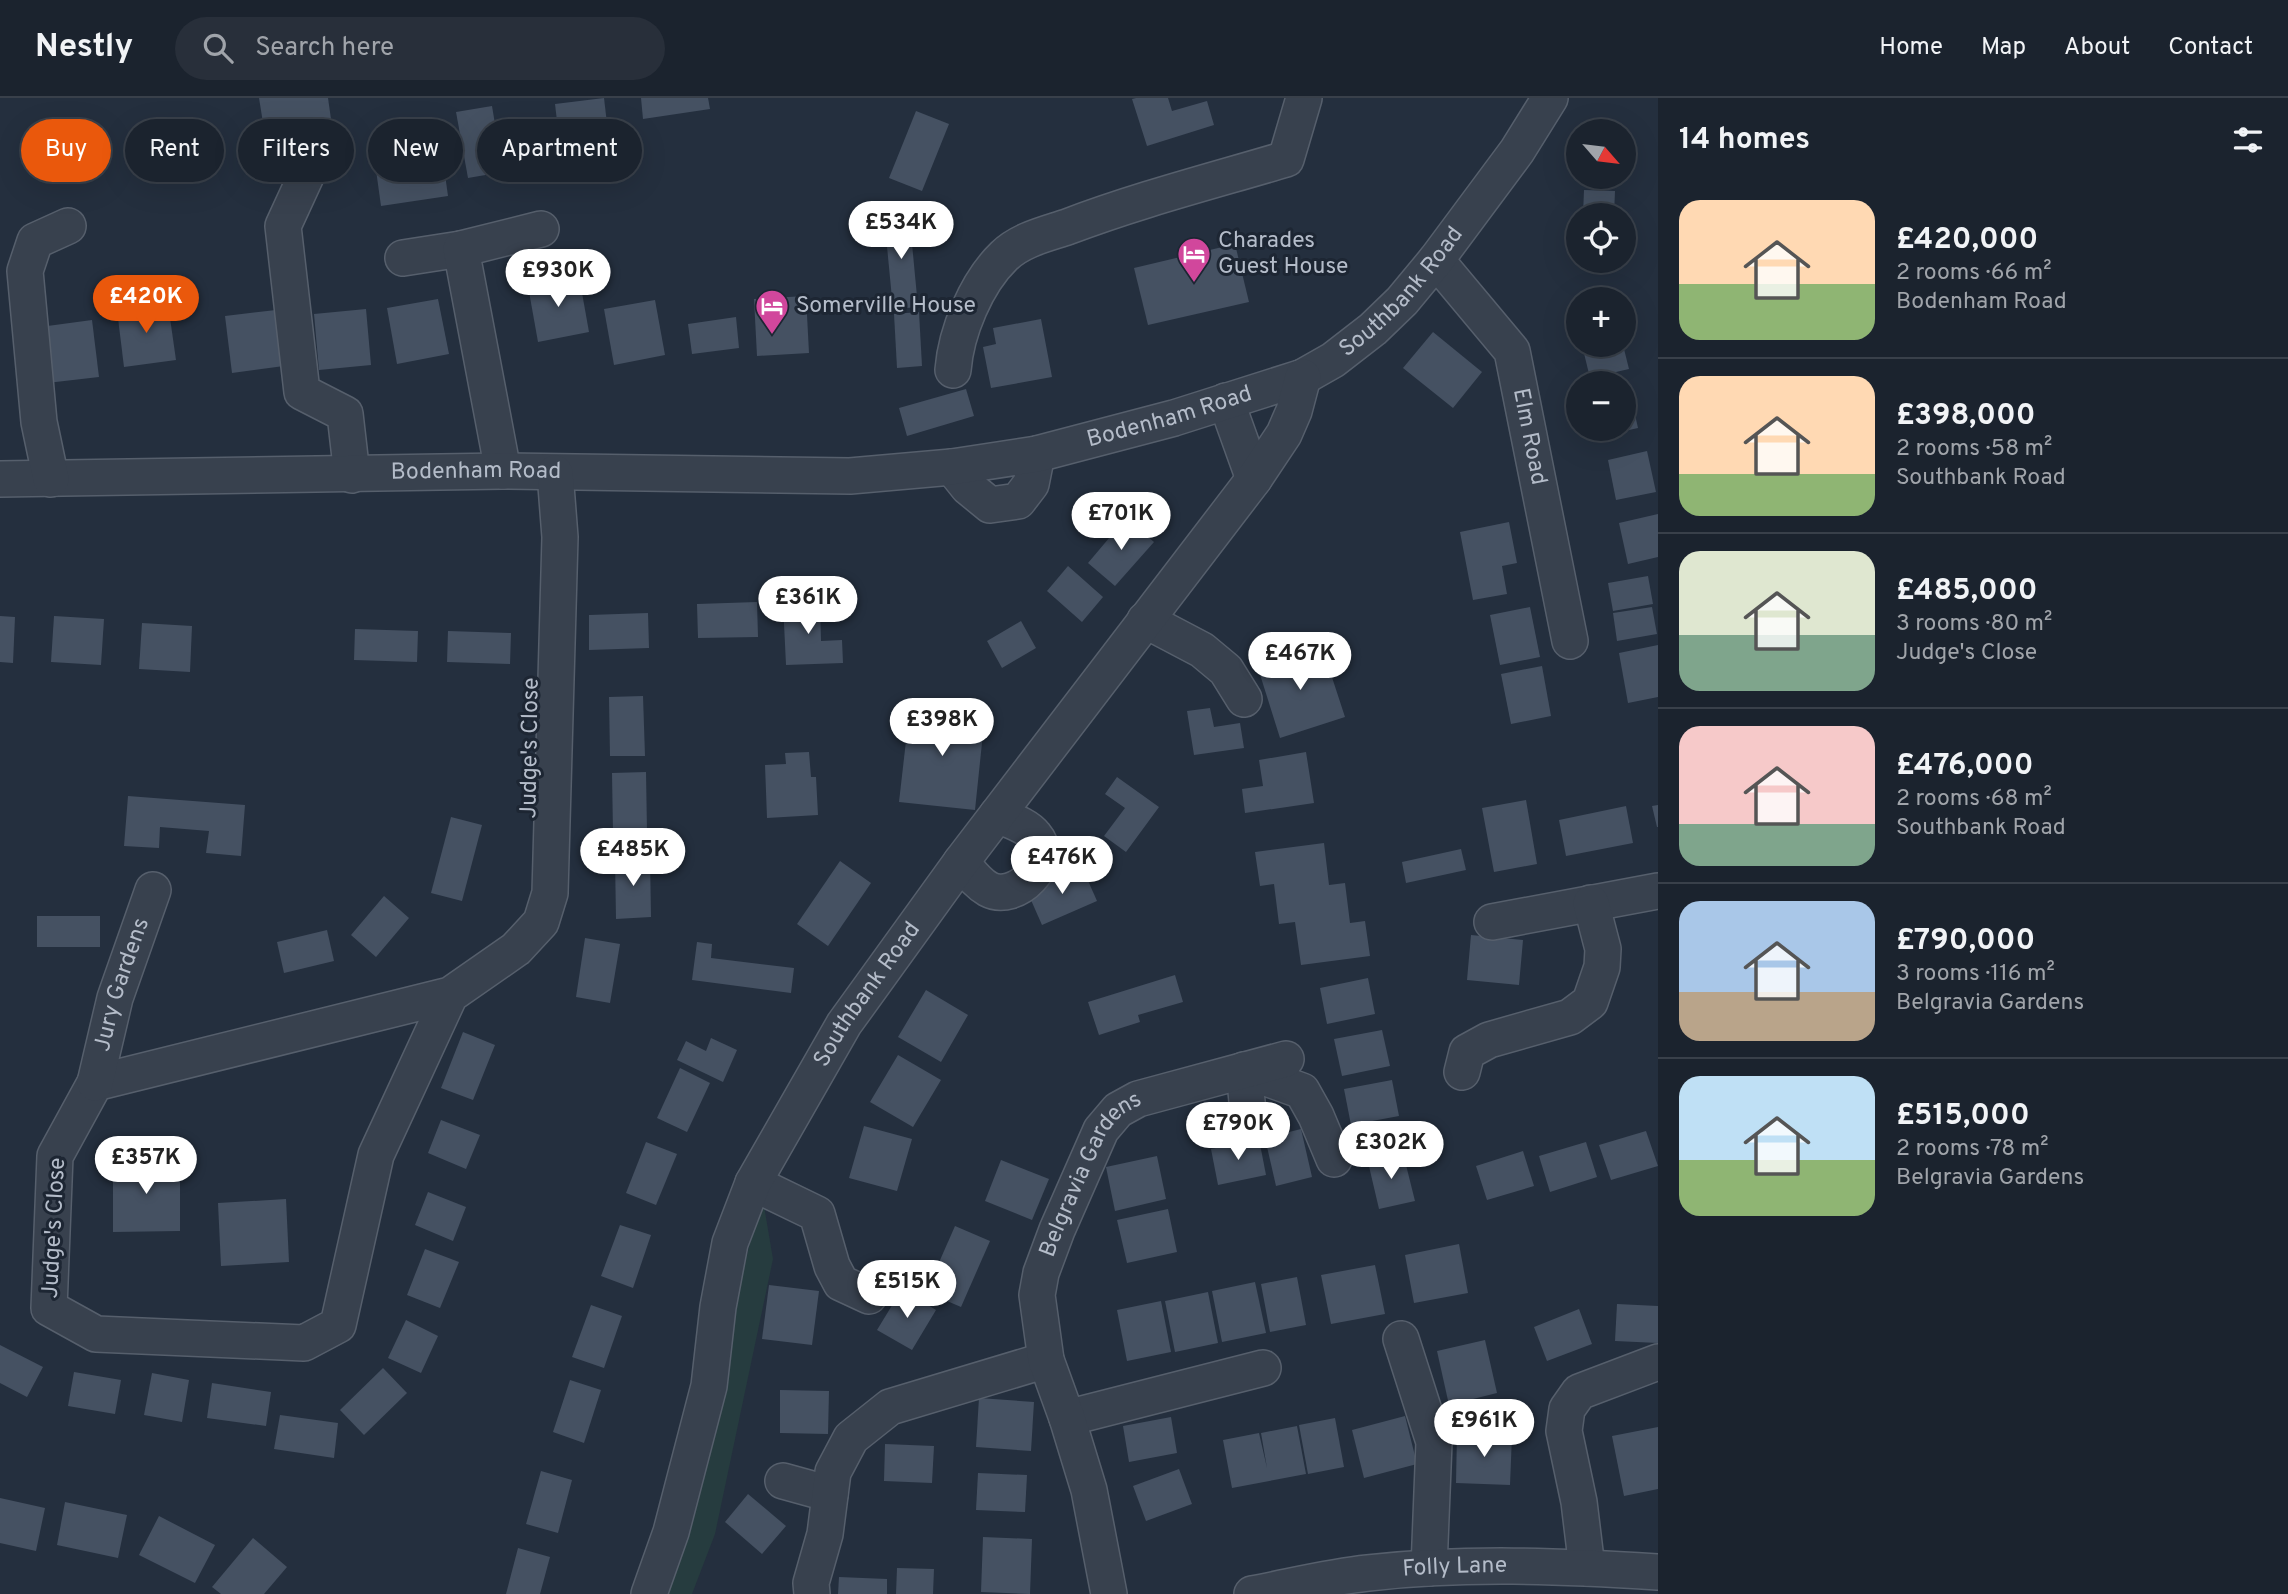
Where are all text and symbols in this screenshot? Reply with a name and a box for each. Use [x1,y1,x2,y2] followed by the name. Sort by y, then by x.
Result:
[175,17,665,80] search box
[35,27,133,69] text: Nestly
[199,29,237,67] icon: search
[255,32,394,65] text: Search here
[1879,33,1943,63] text: Home
[1981,33,2026,63] text: Map
[2064,33,2130,63] text: About
[2168,33,2253,63] text: Contact
[21,119,111,182] chip: Buy
[125,119,224,182] chip: Rent
[238,119,354,182] chip: Filters
[368,119,463,182] chip: New
[477,119,642,182] chip: Apartment
[1566,119,1636,189] north arrow
[1566,119,1636,441] map controls
[2229,121,2267,159] icon: filters
[1679,122,1810,159] text: 14 homes
[852,202,950,261] pin: £534K
[1566,203,1636,273] button: locate
[865,209,937,238] text: £534K
[1334,221,1470,364] street label: Southbank Road
[1896,222,2038,259] text: £420,000
[1218,227,1348,282] place label: Charades Guest House
[1735,228,1819,312] icon: home
[1175,235,1213,284] hotel icon: Charades Guest House
[509,250,607,309] pin: £930K
[522,257,594,286] text: £930K
[1896,259,2052,288] text: 2 rooms · 66 m²
[97,275,195,335] pin: £420K
[109,283,183,312] text: £420K
[753,287,791,336] hotel icon: Somerville House
[1566,287,1636,357] button: +
[1896,288,2067,317] text: Bodenham Road
[796,292,976,321] place label: Somerville House
[1566,371,1636,441] button: −
[1084,380,1256,455] street label: Bodenham Road
[1505,386,1553,488] street label: Elm Road
[1896,398,2036,435] text: £398,000
[1735,404,1819,488] icon: home
[1896,435,2052,464] text: 2 rooms · 58 m²
[390,456,561,487] street label: Bodenham Road
[1896,464,2066,493] text: Southbank Road
[1072,492,1170,552] pin: £701K
[1088,500,1154,529] text: £701K
[1896,573,2037,610] text: £485,000
[759,576,857,636] pin: £361K
[1735,579,1819,663] icon: home
[774,584,842,613] text: £361K
[1896,610,2052,639] text: 3 rooms · 80 m²
[1251,632,1349,692] pin: £467K
[1896,639,2037,668] text: Judge's Close
[1264,640,1336,669] text: £467K
[515,677,547,819] street label: Judge's Close
[893,698,991,758] pin: £398K
[906,706,978,735] text: £398K
[1896,748,2033,785] text: £476,000
[1735,754,1819,838] icon: home
[1896,785,2052,814] text: 2 rooms · 68 m²
[1896,814,2066,843] text: Southbank Road
[584,828,682,888] pin: £485K
[596,836,670,865] text: £485K
[1013,836,1111,896] pin: £476K
[1027,844,1097,873] text: £476K
[88,914,157,1054] street label: Jury Gardens
[808,916,927,1073] street label: Southbank Road
[1896,923,2035,960] text: £790,000
[1735,929,1819,1013] icon: home
[1896,960,2055,989] text: 3 rooms · 116 m²
[1896,989,2084,1018] text: Belgravia Gardens
[1034,1085,1147,1261] street label: Belgravia Gardens
[1896,1098,2030,1135] text: £515,000
[1189,1102,1287,1162] pin: £790K
[1735,1104,1819,1188] icon: home
[1202,1110,1274,1139] text: £790K
[1342,1122,1440,1181] pin: £302K
[1355,1129,1427,1158] text: £302K
[1896,1135,2049,1164] text: 2 rooms · 78 m²
[97,1136,195,1196] pin: £357K
[111,1144,181,1173] text: £357K
[37,1157,73,1299] street label: Judge's Close
[1896,1164,2084,1193] text: Belgravia Gardens
[858,1260,956,1320] pin: £515K
[873,1268,941,1297] text: £515K
[1435,1400,1533,1459] pin: £961K
[1450,1407,1518,1436] text: £961K
[1402,1552,1507,1584] street label: Folly Lane

